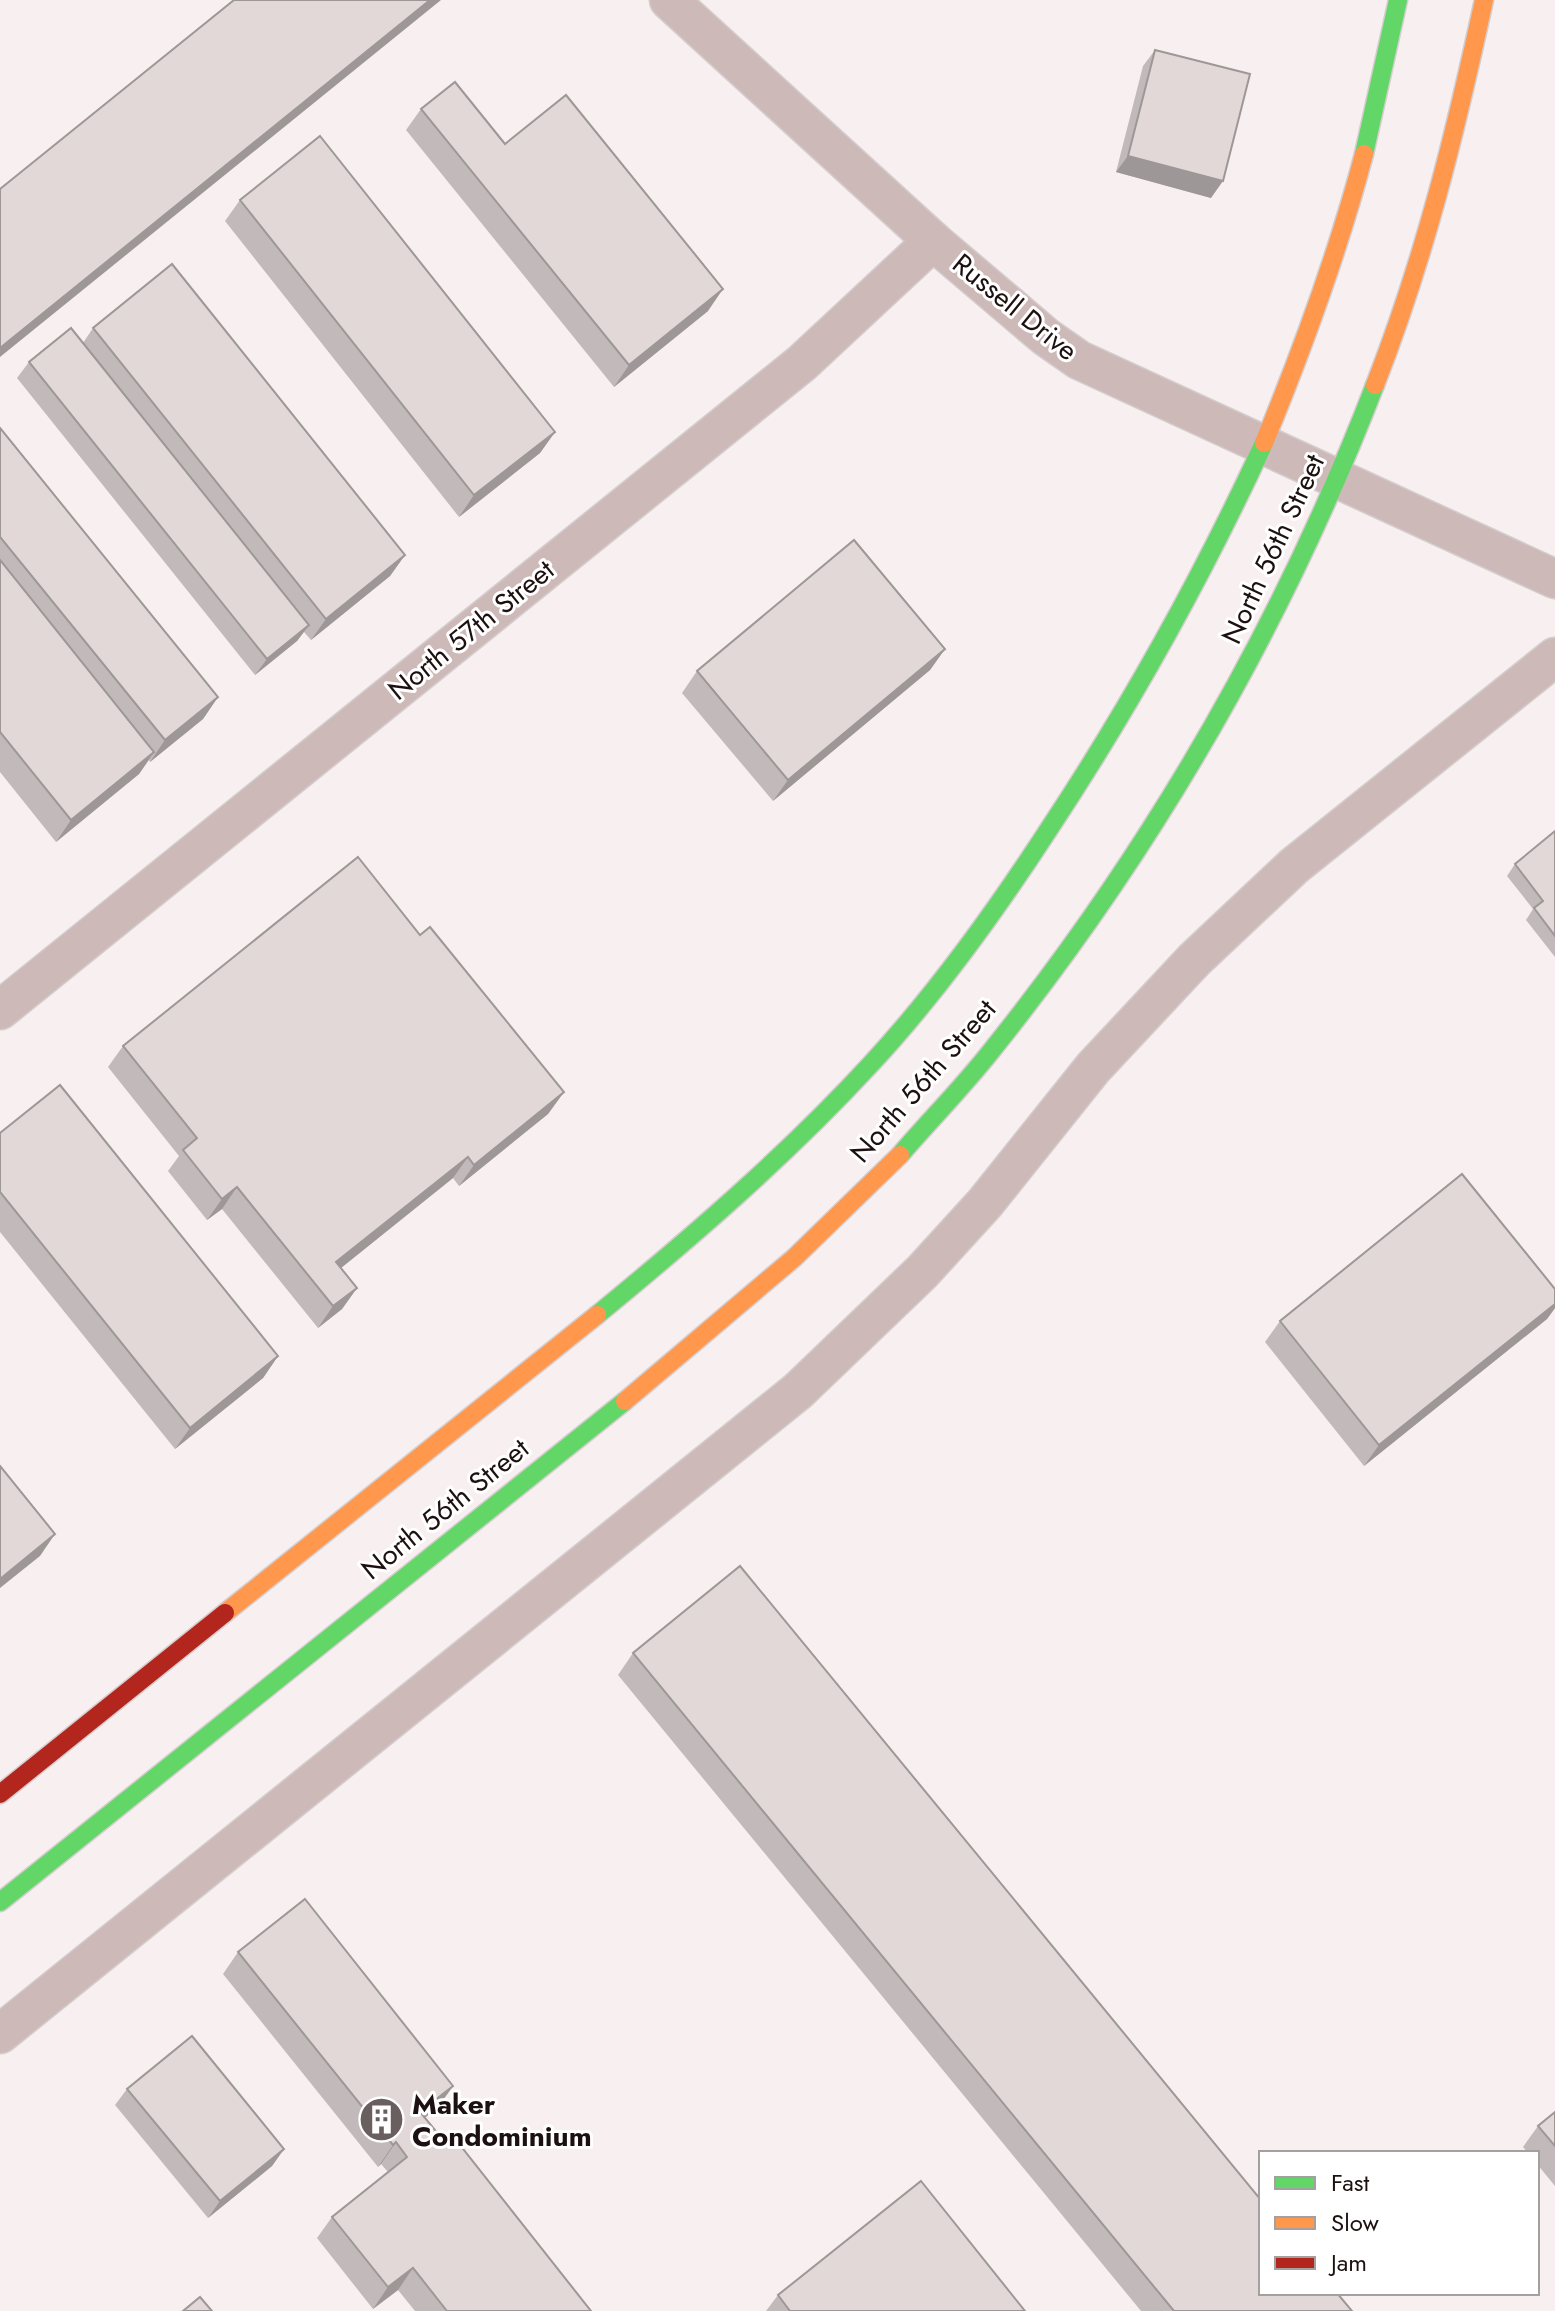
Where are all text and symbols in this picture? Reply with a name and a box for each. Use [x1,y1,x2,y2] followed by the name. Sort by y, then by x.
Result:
[943,244,1087,370] street label: Russell Drive
[1211,447,1335,651] street label: North 56th Street
[379,550,563,710] street label: North 57th Street
[840,990,1006,1172] street label: North 56th Street
[352,1428,538,1589] street label: North 56th Street
[412,2084,592,2157] place label: Maker Condominium
[357,2096,405,2144] building icon: Maker Condominium
[1259,2151,1539,2295] legend
[1331,2165,1369,2200] text: Fast
[1331,2205,1379,2240] text: Slow
[1328,2245,1367,2280] text: Jam

